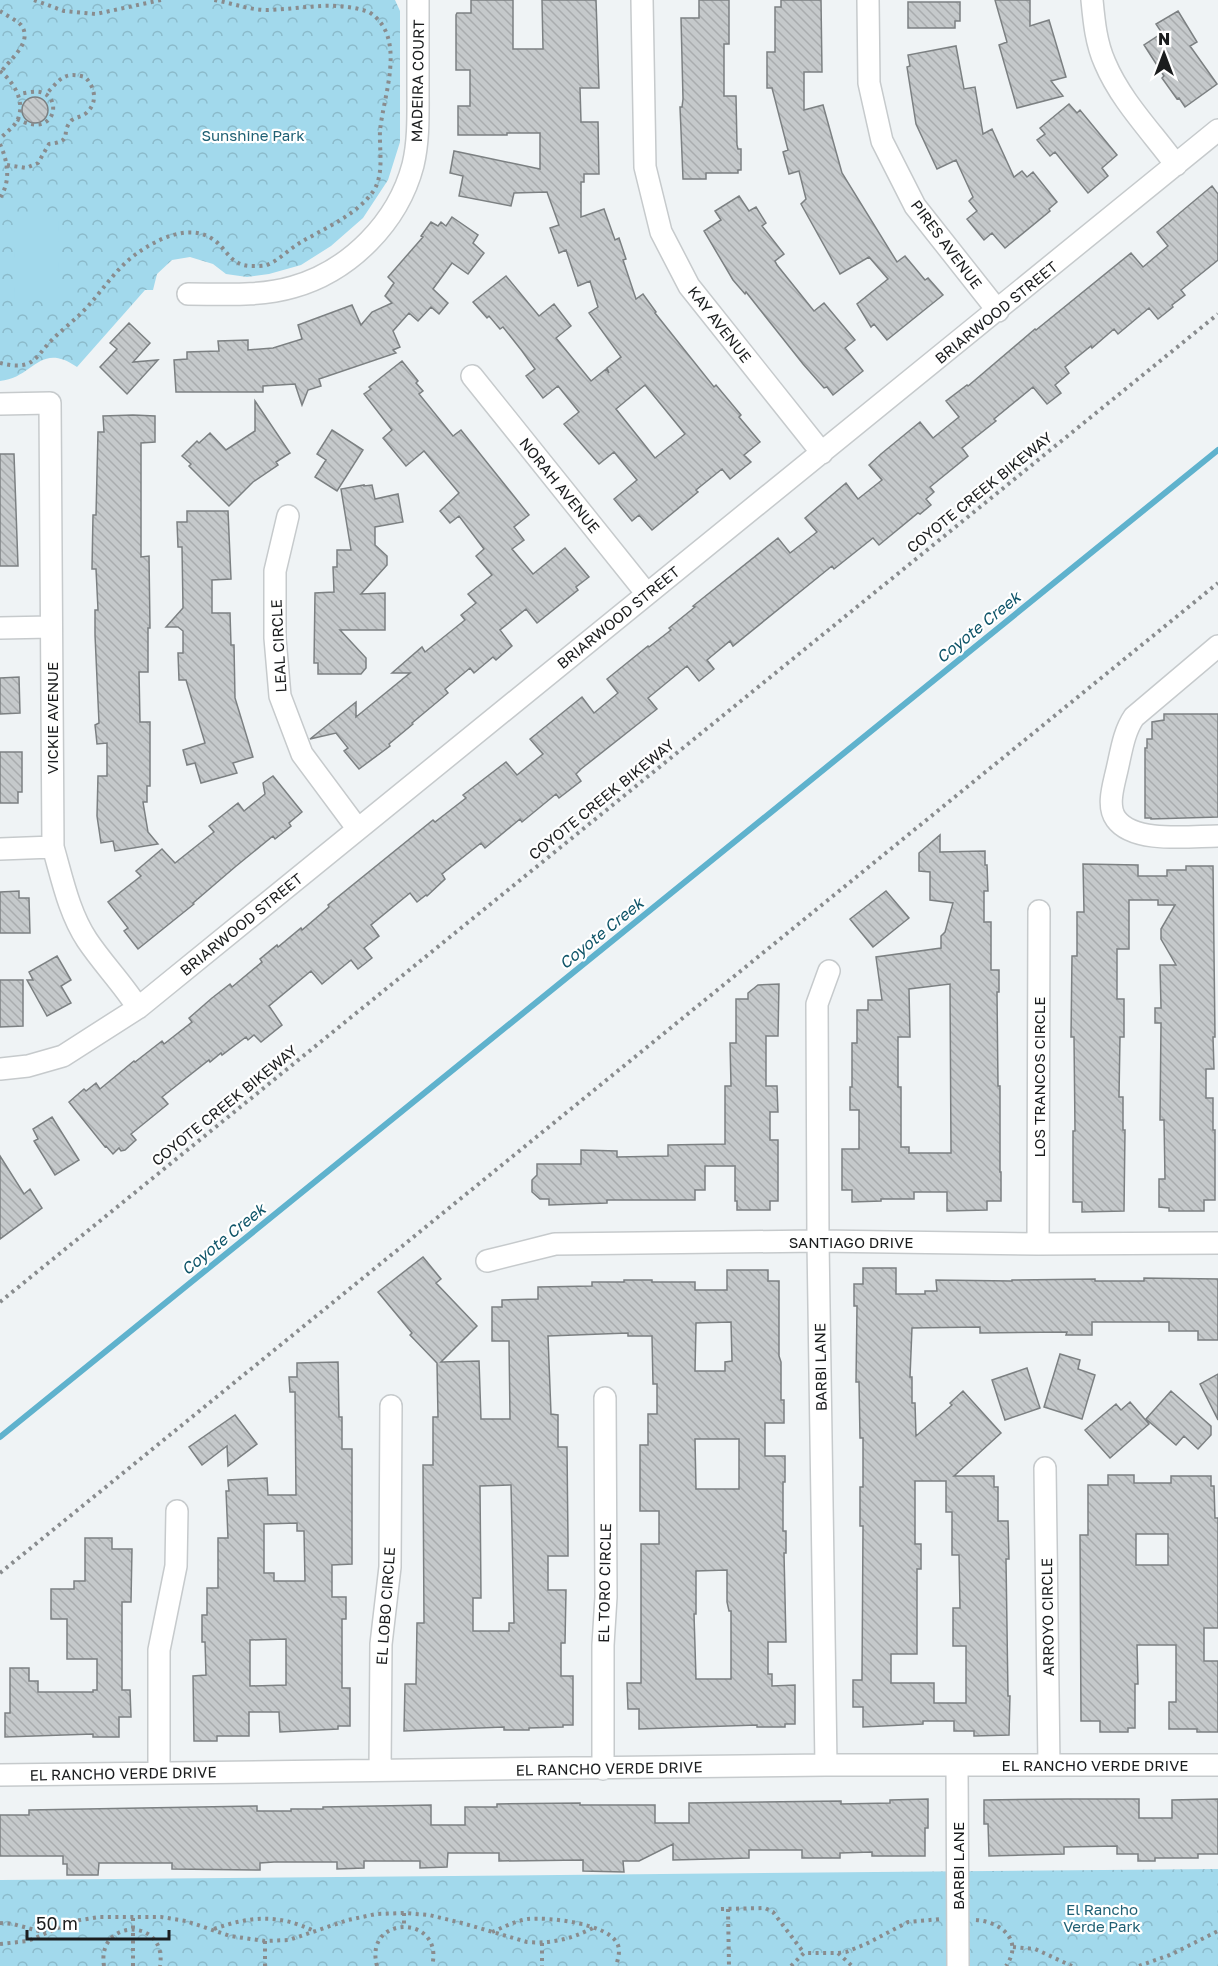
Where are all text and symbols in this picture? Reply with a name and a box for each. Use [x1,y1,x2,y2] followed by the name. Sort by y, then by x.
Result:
[407,19,427,143] street label: MADEIRA COURT
[1134,24,1194,84] north arrow
[1158,29,1170,49] text: N
[201,126,305,144] park label: Sunshine Park
[908,196,986,292] street label: PIRES AVENUE
[931,257,1061,367] street label: BRIARWOOD STREET
[685,282,755,366] street label: KAY AVENUE
[903,428,1056,556] street label: COYOTE CREEK BIKEWAY
[516,434,604,536] street label: NORAH AVENUE
[553,562,683,672] street label: BRIARWOOD STREET
[932,586,1026,667] water label: Coyote Creek
[267,599,289,693] street label: LEAL CIRCLE
[43,662,61,774] street label: VICKIE AVENUE
[525,735,678,863] street label: COYOTE CREEK BIKEWAY
[176,869,306,979] street label: BRIARWOOD STREET
[555,892,649,973] water label: Coyote Creek
[1030,996,1048,1158] street label: LOS TRANCOS CIRCLE
[148,1041,301,1169] street label: COYOTE CREEK BIKEWAY
[177,1198,271,1279] water label: Coyote Creek
[789,1233,913,1251] street label: SANTIAGO DRIVE
[810,1323,830,1411] street label: BARBI LANE
[594,1523,614,1643] street label: EL TORO CIRCLE
[372,1546,398,1666] street label: EL LOBO CIRCLE
[1037,1558,1057,1676] street label: ARROYO CIRCLE
[1002,1756,1188,1774] street label: EL RANCHO VERDE DRIVE
[515,1757,703,1779] street label: EL RANCHO VERDE DRIVE
[29,1762,217,1784] street label: EL RANCHO VERDE DRIVE
[949,1822,967,1910] street label: BARBI LANE
[1063,1900,1141,1935] park label: El Rancho Verde Park
[27,1903,170,1941] scale bar
[36,1912,78,1934] text: 50 m

